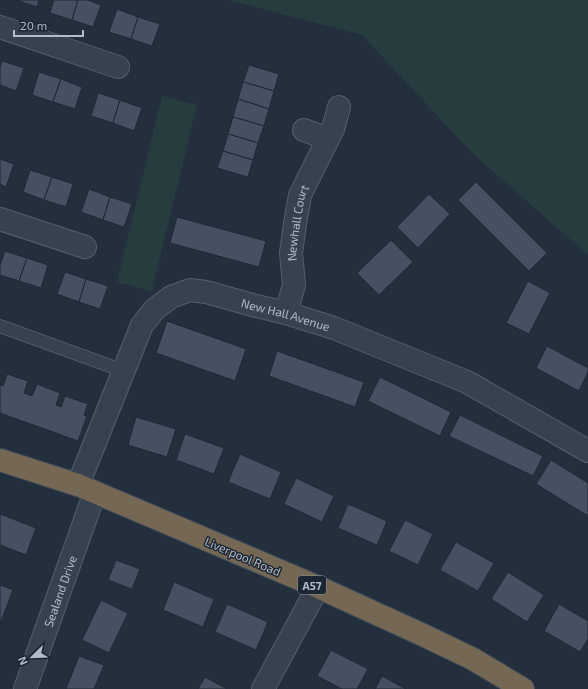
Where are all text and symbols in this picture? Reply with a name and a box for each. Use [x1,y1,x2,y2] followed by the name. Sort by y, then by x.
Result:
[14,12,83,38] scale bar
[20,18,47,32] text: 20 m
[284,182,311,262] street label: Newhall Court
[240,295,332,333] street label: New Hall Avenue
[203,534,283,578] street label: Liverpool Road
[41,553,79,629] street label: Sealand Drive
[298,576,326,594] road number: A57
[12,637,52,677] north arrow
[15,655,30,667] text: N

